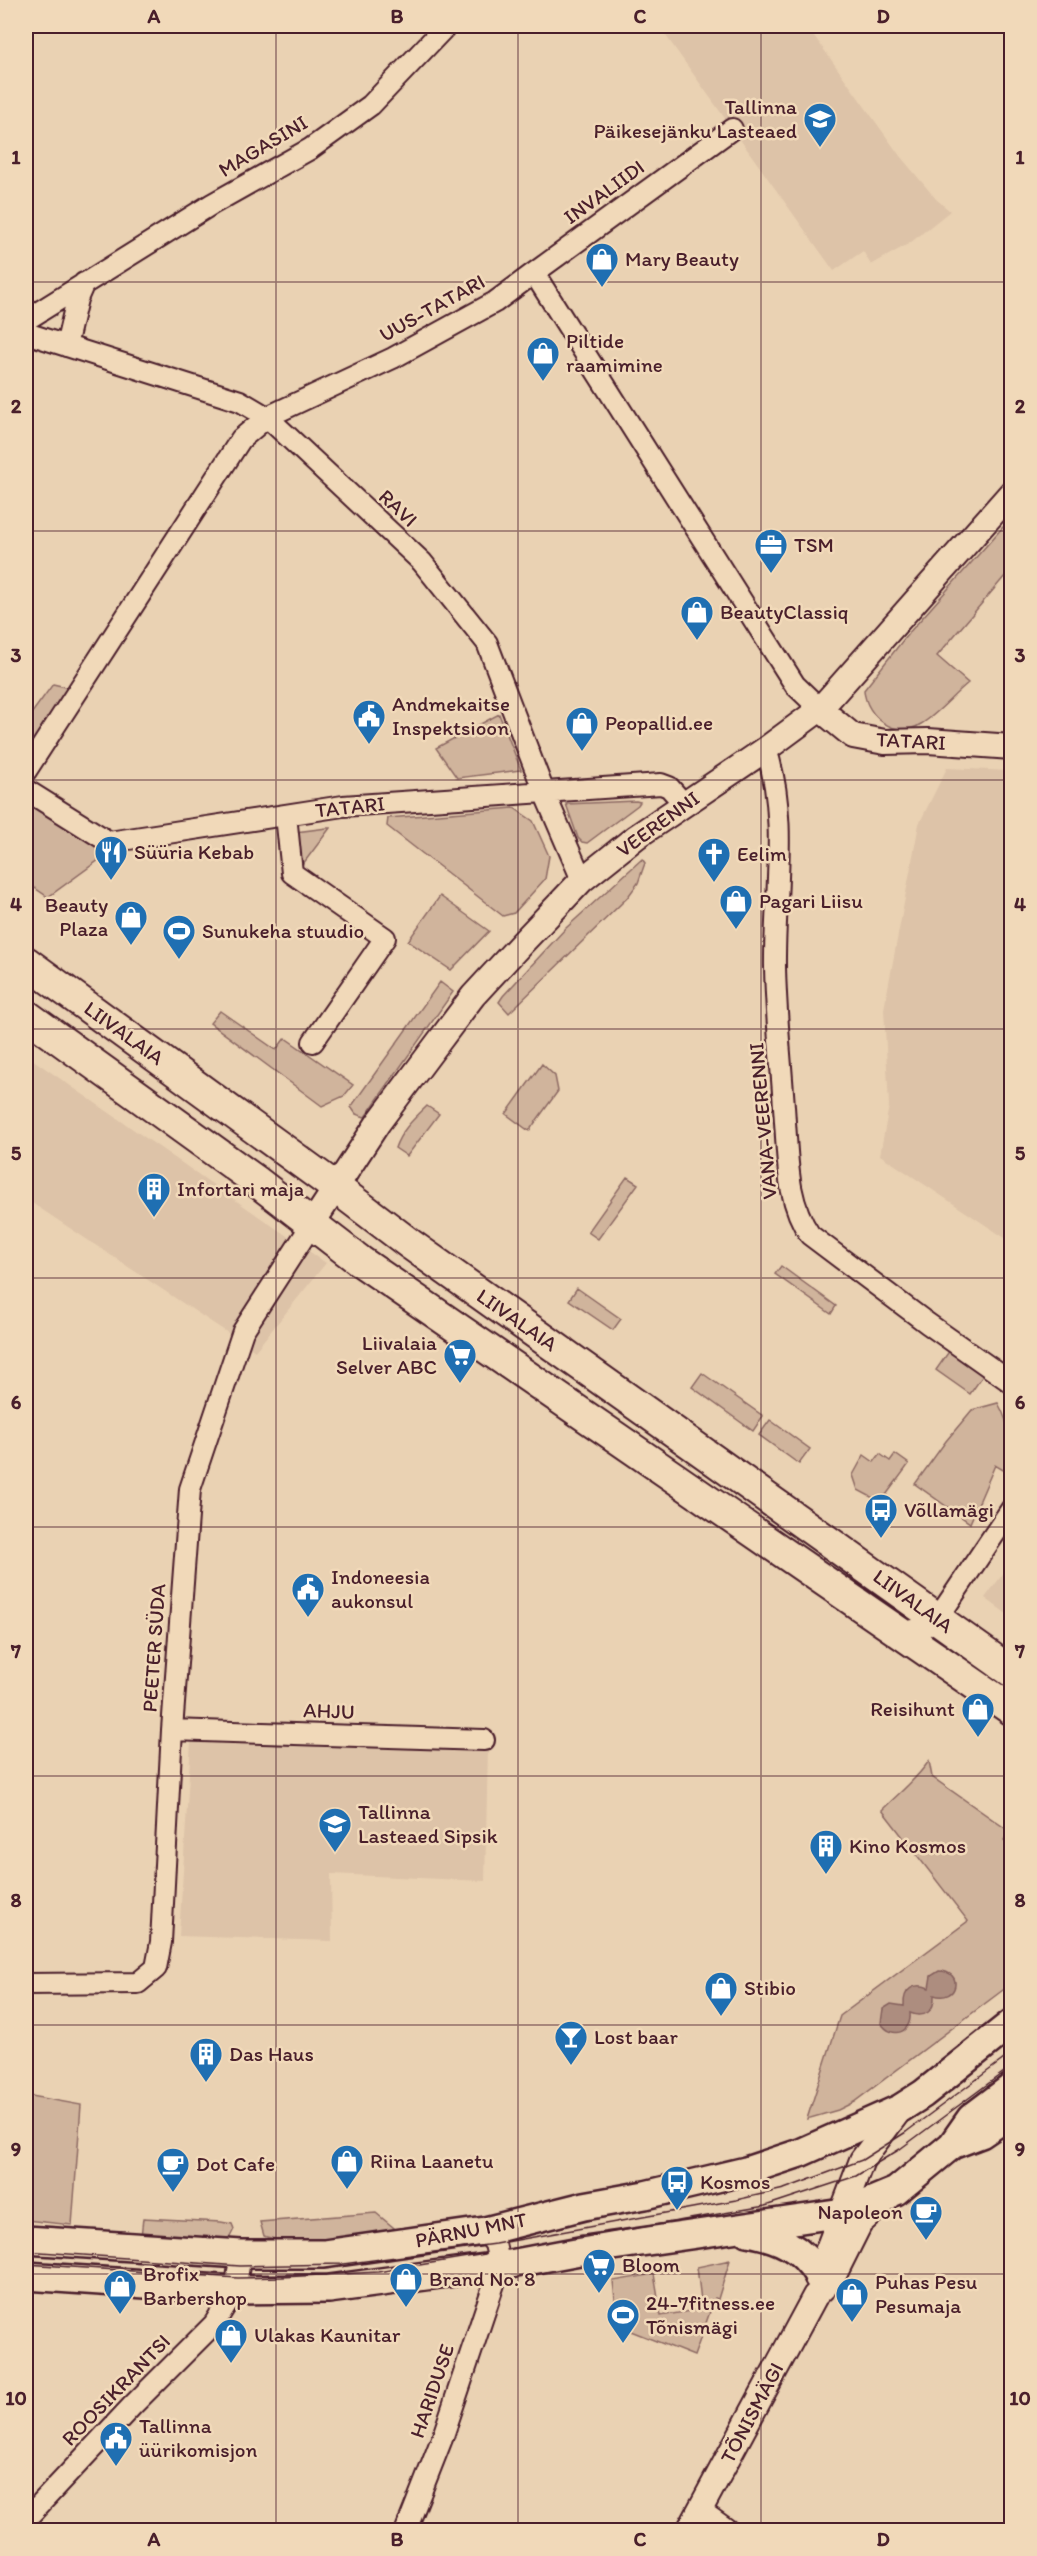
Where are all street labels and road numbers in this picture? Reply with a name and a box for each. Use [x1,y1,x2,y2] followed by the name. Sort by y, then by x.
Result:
[214,109,312,182] street label: MAGASINI
[559,154,649,229] street label: INVALIIDI
[375,268,489,347] street label: UUS-TATARI
[374,484,423,532] street label: RAVI
[875,726,947,755] street label: TATARI
[611,785,704,862] street label: VEERENNI
[314,790,386,823] street label: TATARI
[79,995,170,1070] street label: LIIVALAIA
[743,1042,782,1201] street label: VANA-VEERENNI
[472,1283,563,1357] street label: LIIVALAIA
[868,1563,959,1638] street label: LIIVALAIA
[137,1582,171,1713] street label: PEETER SÜDA
[303,1697,355,1724] street label: AHJU
[413,2206,529,2253] street label: PÄRNU MNT
[56,2329,175,2451] street label: ROOSIKRANTSI
[404,2341,459,2441] street label: HARIDUSE
[715,2358,789,2467] street label: TÕNISMÄGI

